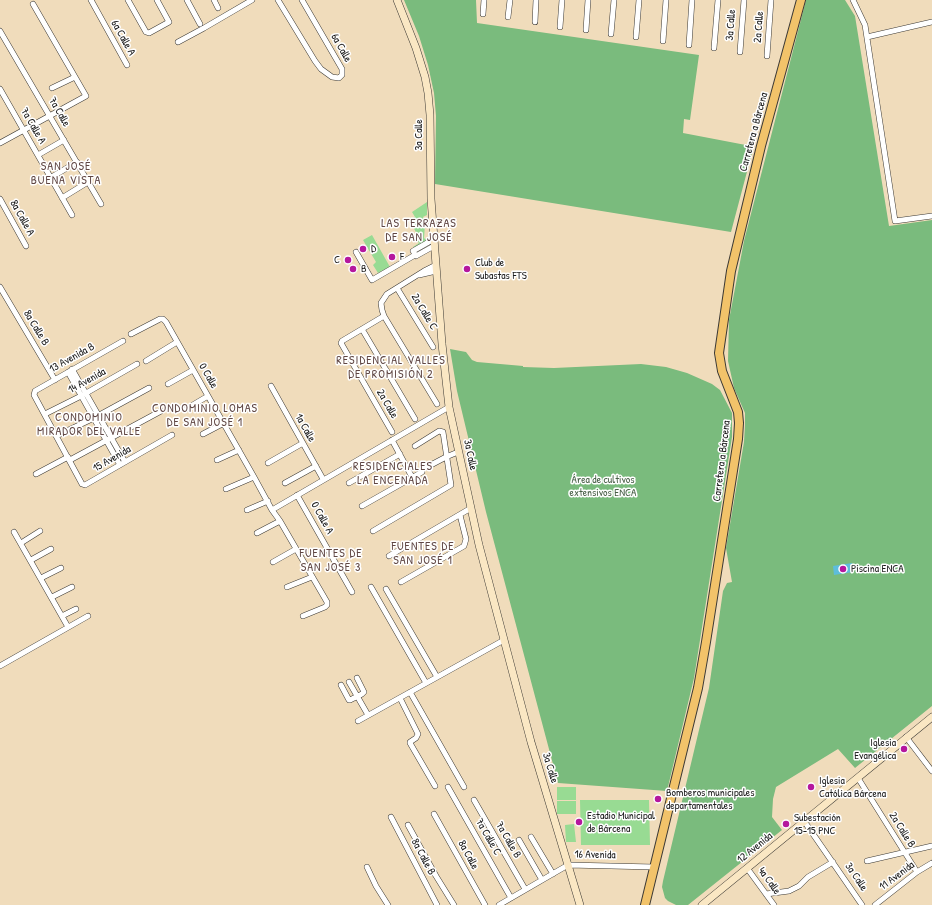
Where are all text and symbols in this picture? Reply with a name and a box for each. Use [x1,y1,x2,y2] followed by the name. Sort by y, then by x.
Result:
[723,9,739,41] street label: 3a Calle
[751,11,767,43] street label: 2a Calle
[108,18,138,58] street label: 6a Calle A
[328,31,354,65] street label: 6a Calle
[737,91,771,173] street label: Carretera a Bárcena
[45,95,73,129] street label: 7a Calle
[17,106,49,146] street label: 7a Calle A
[412,119,426,151] street label: 3a Calle
[31,160,101,188] district label: SAN JOSÉ BUENA VISTA
[7,198,37,238] street label: 8a Calle A
[381,217,457,245] district label: LAS TERRAZAS DE SAN JOSÉ
[371,242,376,256] place label: D
[358,244,368,254] marker: D
[400,250,404,264] place label: F
[387,252,397,262] marker: F
[334,253,340,267] place label: C
[343,255,353,265] marker: C
[475,256,527,282] place label: Club de Subastas FTS
[361,262,367,276] place label: B
[348,264,358,274] marker: B
[462,264,472,274] marker: Club de Subastas FTS
[408,291,440,333] street label: 2a Calle C
[20,308,52,348] street label: 8a Calle B
[47,340,97,376] street label: 13 Avenida B
[336,354,446,382] district label: RESIDENCIAL VALLES DE PROMISIÓN 2
[196,361,220,391] street label: 0 Calle
[66,365,108,397] street label: 14 Avenida
[373,387,401,421] street label: 2a Calle
[152,402,258,430] district label: CONDOMINIO LOMAS DE SAN JOSÉ 1
[37,411,141,439] district label: CONDOMINIO MIRADOR DEL VALLE
[292,412,318,444] street label: 1a Calle
[710,420,734,502] street label: Carretera a Bárcena
[460,438,480,472] street label: 3a Calle
[91,443,133,475] street label: 15 Avenida
[353,460,433,488] district label: RESIDENCIALES LA ENCENADA
[570,473,636,499] park label: Área de cultivos extensivos ENCA
[308,500,336,536] street label: 0 Calle A
[392,540,454,568] district label: FUENTES DE SAN JOSÉ 1
[300,547,362,575] district label: FUENTES DE SAN JOSÉ 3
[851,562,904,576] place label: Piscina ENCA
[838,564,848,574] marker: Piscina ENCA
[854,736,896,762] place label: Iglesia Evangélica
[899,744,909,754] marker: Iglesia Evangélica
[539,751,561,785] street label: 3a Calle
[819,774,886,800] place label: Iglesia Católica Bárcena
[806,782,816,792] marker: Iglesia Católica Bárcena
[666,786,754,812] place label: Bomberos municipales departamentales
[653,794,663,804] marker: Bomberos municipales departamentales
[587,809,655,835] place label: Estadio Municipal de Bárcena
[886,810,918,850] street label: 2a Calle B
[794,811,841,837] place label: Subestación 15-15 PNC
[472,816,504,858] street label: 7a Calle C
[574,817,584,827] marker: Estadio Municipal de Bárcena
[492,819,524,861] street label: 7a Calle B
[781,819,791,829] marker: Subestación 15-15 PNC
[735,830,775,866] street label: 12 Avenida
[408,837,438,877] street label: 8a Calle B
[455,838,481,872] street label: 8a Calle
[574,848,616,862] street label: 16 Avenida
[877,858,917,894] street label: 11 Avenida
[842,860,870,894] street label: 3a Calle
[755,865,783,897] street label: 4a Calle

